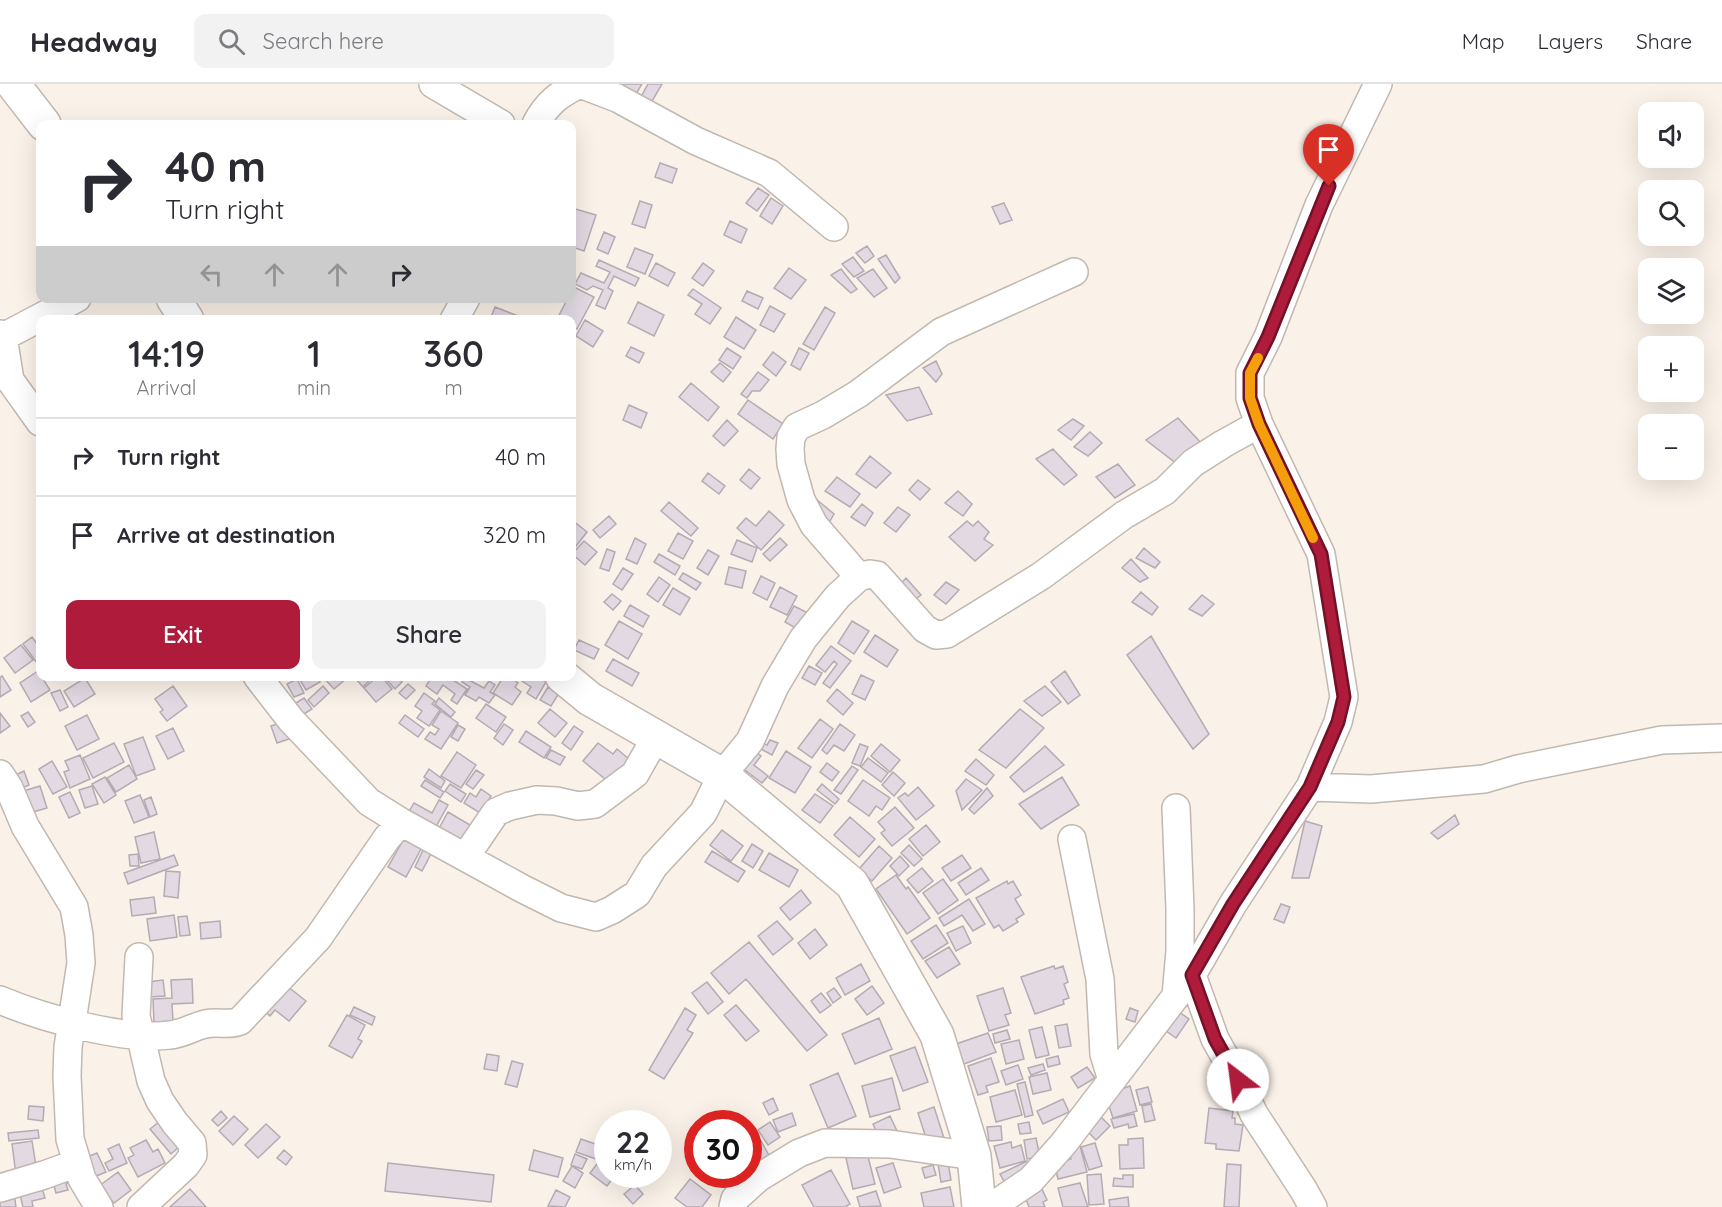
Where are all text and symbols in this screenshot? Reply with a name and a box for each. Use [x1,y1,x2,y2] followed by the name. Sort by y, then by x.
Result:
[194,14,614,68] search box
[30,24,158,59] text: Headway
[215,25,248,58] icon: search
[263,27,384,55] text: Search here
[1462,28,1505,54] text: Map
[1538,28,1603,54] text: Layers
[1636,28,1692,54] text: Share
[1638,102,1704,480] map controls
[1638,102,1704,168] button: sound
[1303,124,1354,186] pin
[1312,133,1345,166] icon: arrive
[165,140,266,193] text: 40 m
[66,144,144,222] icon: right
[1638,180,1704,246] button: search
[165,192,284,226] text: Turn right
[195,258,228,291] icon: left
[258,258,291,291] icon: ahead
[321,258,354,291] icon: ahead
[384,258,417,291] icon: right
[1638,258,1704,324] button: layers
[128,331,205,376] text: 14:19
[307,331,321,376] text: 1
[423,331,484,376] text: 360
[1638,336,1704,402] button: +
[137,375,196,400] text: Arrival
[297,375,331,400] text: min
[444,375,463,400] text: m
[1638,414,1704,480] button: −
[66,441,99,474] icon: right
[117,443,221,471] text: Turn right
[495,443,546,471] text: 40 m
[66,519,99,552] icon: arrive
[117,521,335,549] text: Arrive at destination
[483,521,546,549] text: 320 m
[66,600,300,669] button: Exit
[312,600,546,669] button: Share
[1206,1048,1270,1112] position arrow
[684,1110,762,1188] speed limit sign: 30
[616,1123,650,1161] text: 22
[614,1155,652,1174] text: km/h

